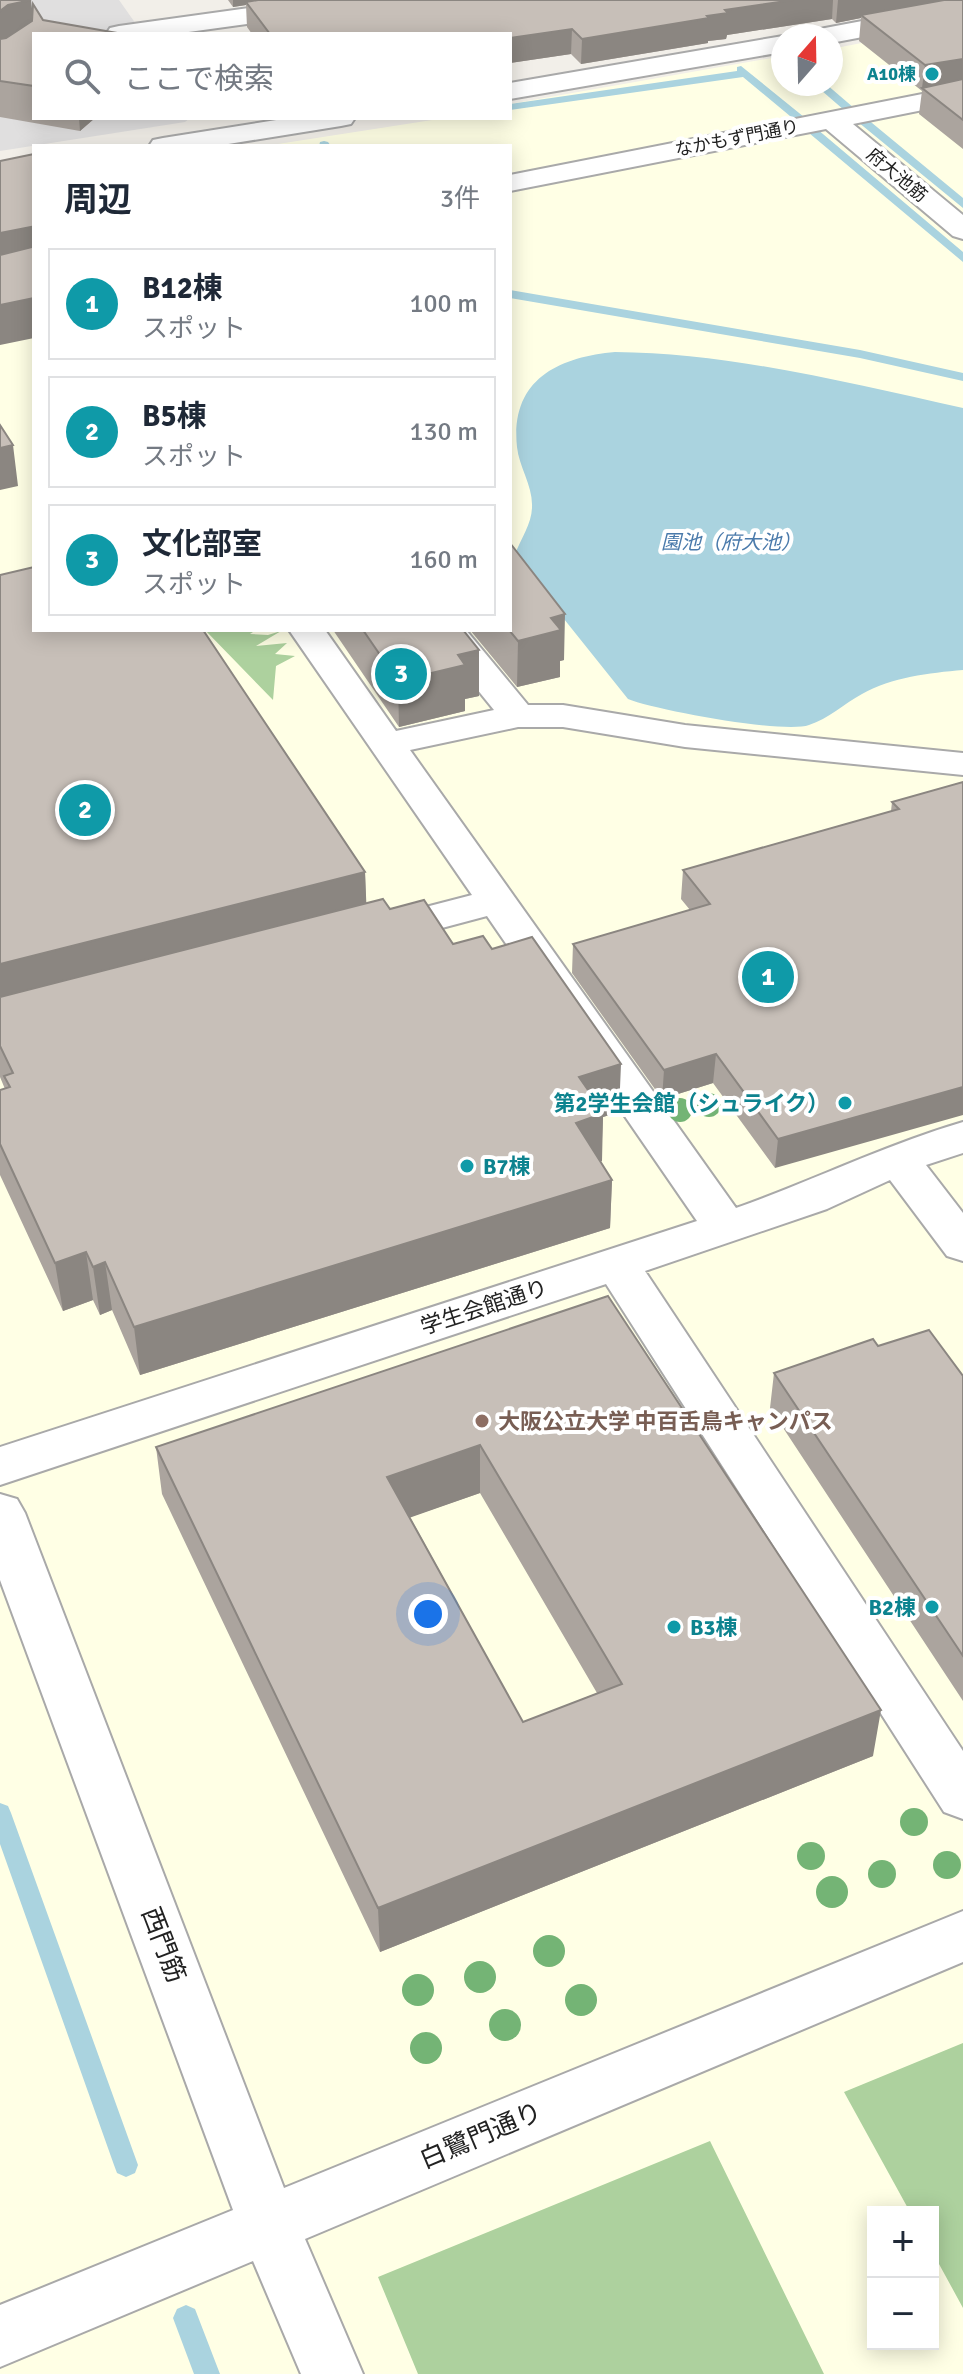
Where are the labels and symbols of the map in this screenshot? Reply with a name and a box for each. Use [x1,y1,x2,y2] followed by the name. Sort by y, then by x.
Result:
[771,24,843,96] north arrow
[867,63,916,85] place label: A10棟
[923,65,941,83] marker: A10棟
[673,115,801,161] street label: なかもず門通り
[862,143,932,207] street label: 府大池筋
[661,530,801,555] water label: 園池（府大池）
[375,644,427,704] pin: 3
[59,780,111,840] pin: 2
[742,947,794,1007] pin: 1
[554,1090,829,1117] place label: 第2学生会館（シュライク）
[836,1094,854,1112] marker: 第2学生会館（シュライク）
[483,1153,530,1180] place label: B7棟
[458,1157,476,1175] marker: B7棟
[417,1274,551,1340] street label: 学生会館通り
[498,1408,833,1435] place label: 大阪公立大学 中百舌鳥キャンパス
[473,1412,491,1430] marker: 大阪公立大学 中百舌鳥キャンパス
[408,1594,448,1634] your location
[869,1594,916,1621] place label: B2棟
[923,1598,941,1616] marker: B2棟
[690,1614,737,1641] place label: B3棟
[665,1618,683,1636] marker: B3棟
[134,1903,192,1987] street label: 西門筋
[415,2096,547,2176] street label: 白鷺門通り

